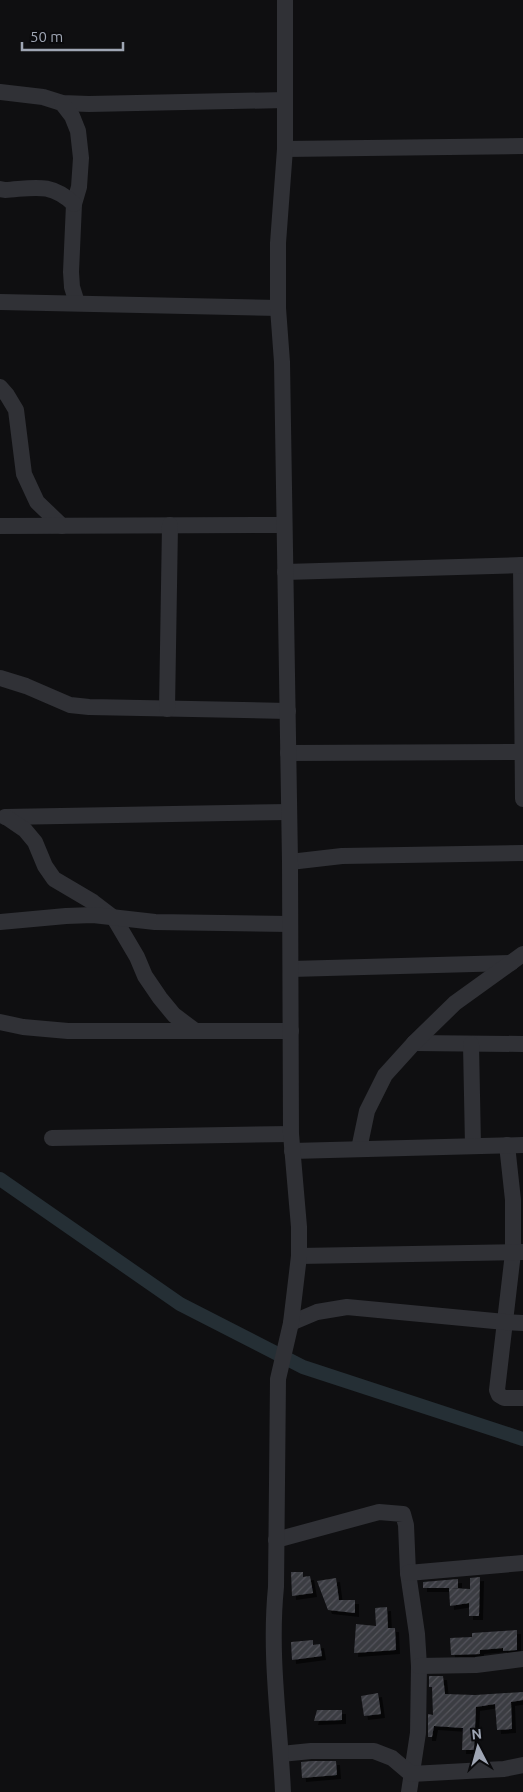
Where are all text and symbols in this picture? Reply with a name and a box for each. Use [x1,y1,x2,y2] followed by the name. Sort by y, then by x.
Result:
[22,20,124,52] scale bar
[30,28,63,45] text: 50 m
[453,1722,503,1772] north arrow
[471,1726,483,1743] text: N

